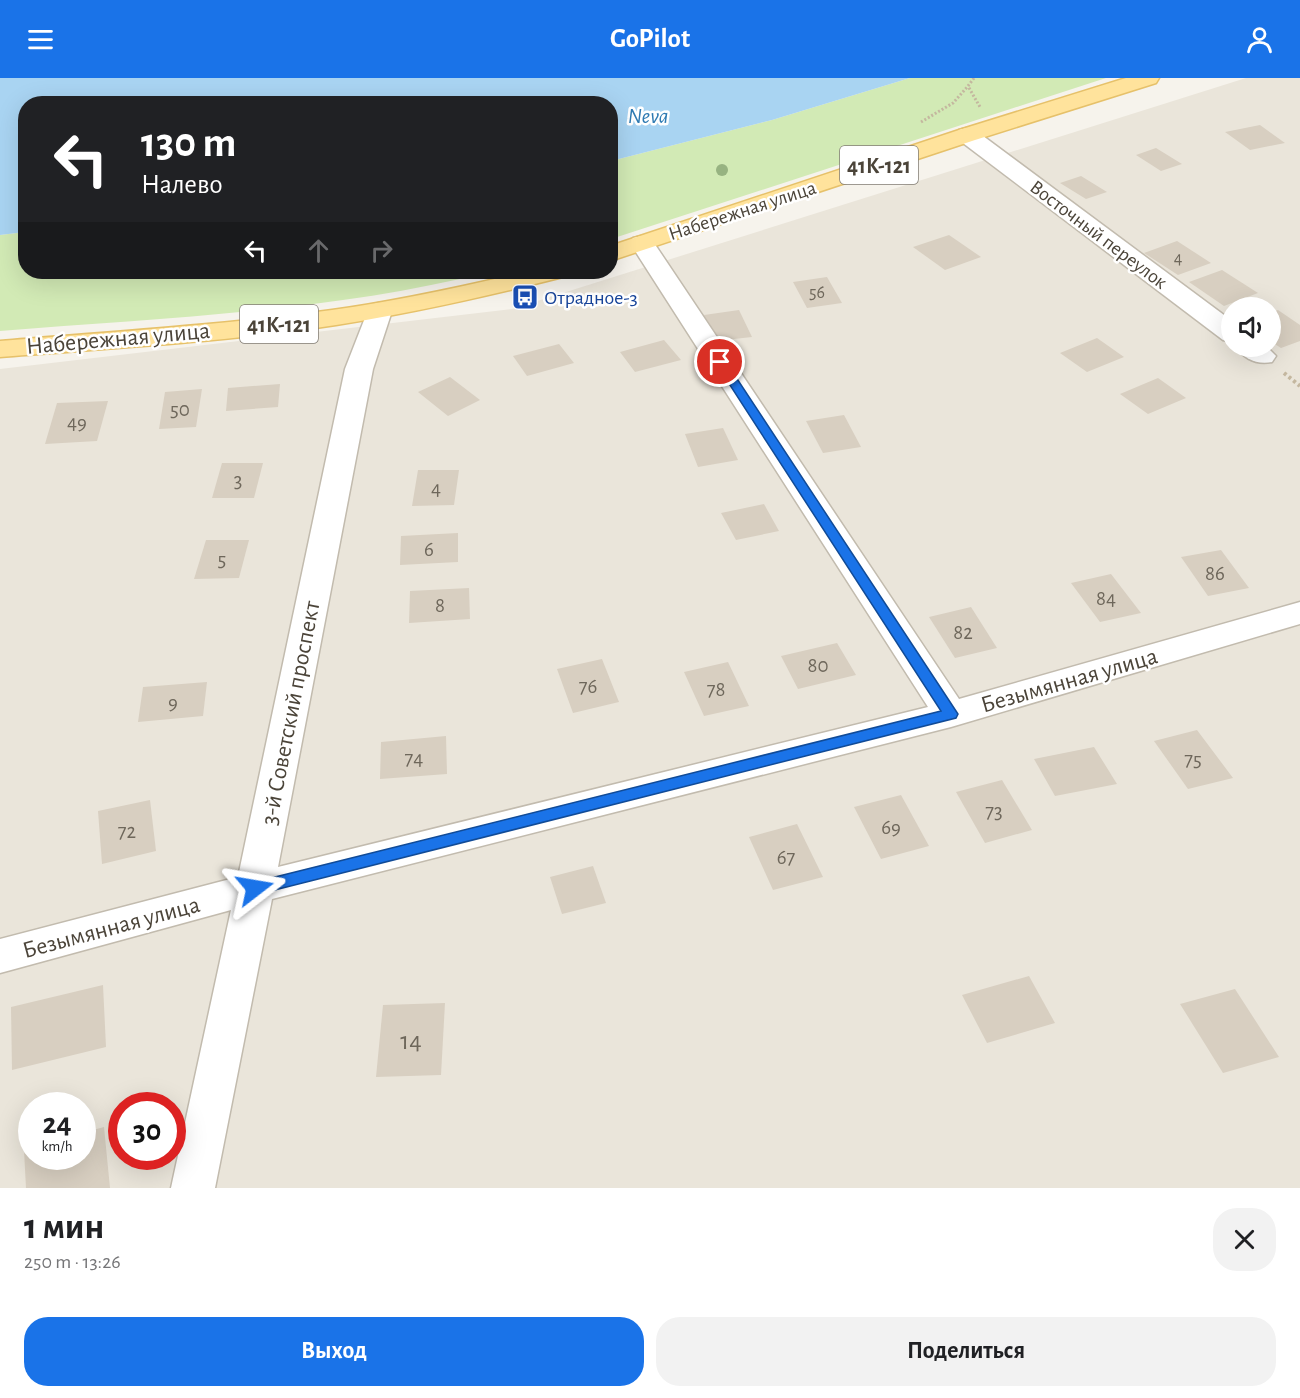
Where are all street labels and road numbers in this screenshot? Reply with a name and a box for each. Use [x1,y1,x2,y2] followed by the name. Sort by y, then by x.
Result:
[840,146,918,184] road number: 41К-121
[1026,177,1171,293] street label: Восточный переулок
[666,178,819,244] street label: Набережная улица
[240,305,318,343] road number: 41К-121
[25,319,211,359] street label: Набережная улица
[257,599,325,827] street label: 3-й Советский проспект
[978,644,1160,718] street label: Безымянная улица
[20,893,203,963] street label: Безымянная улица

